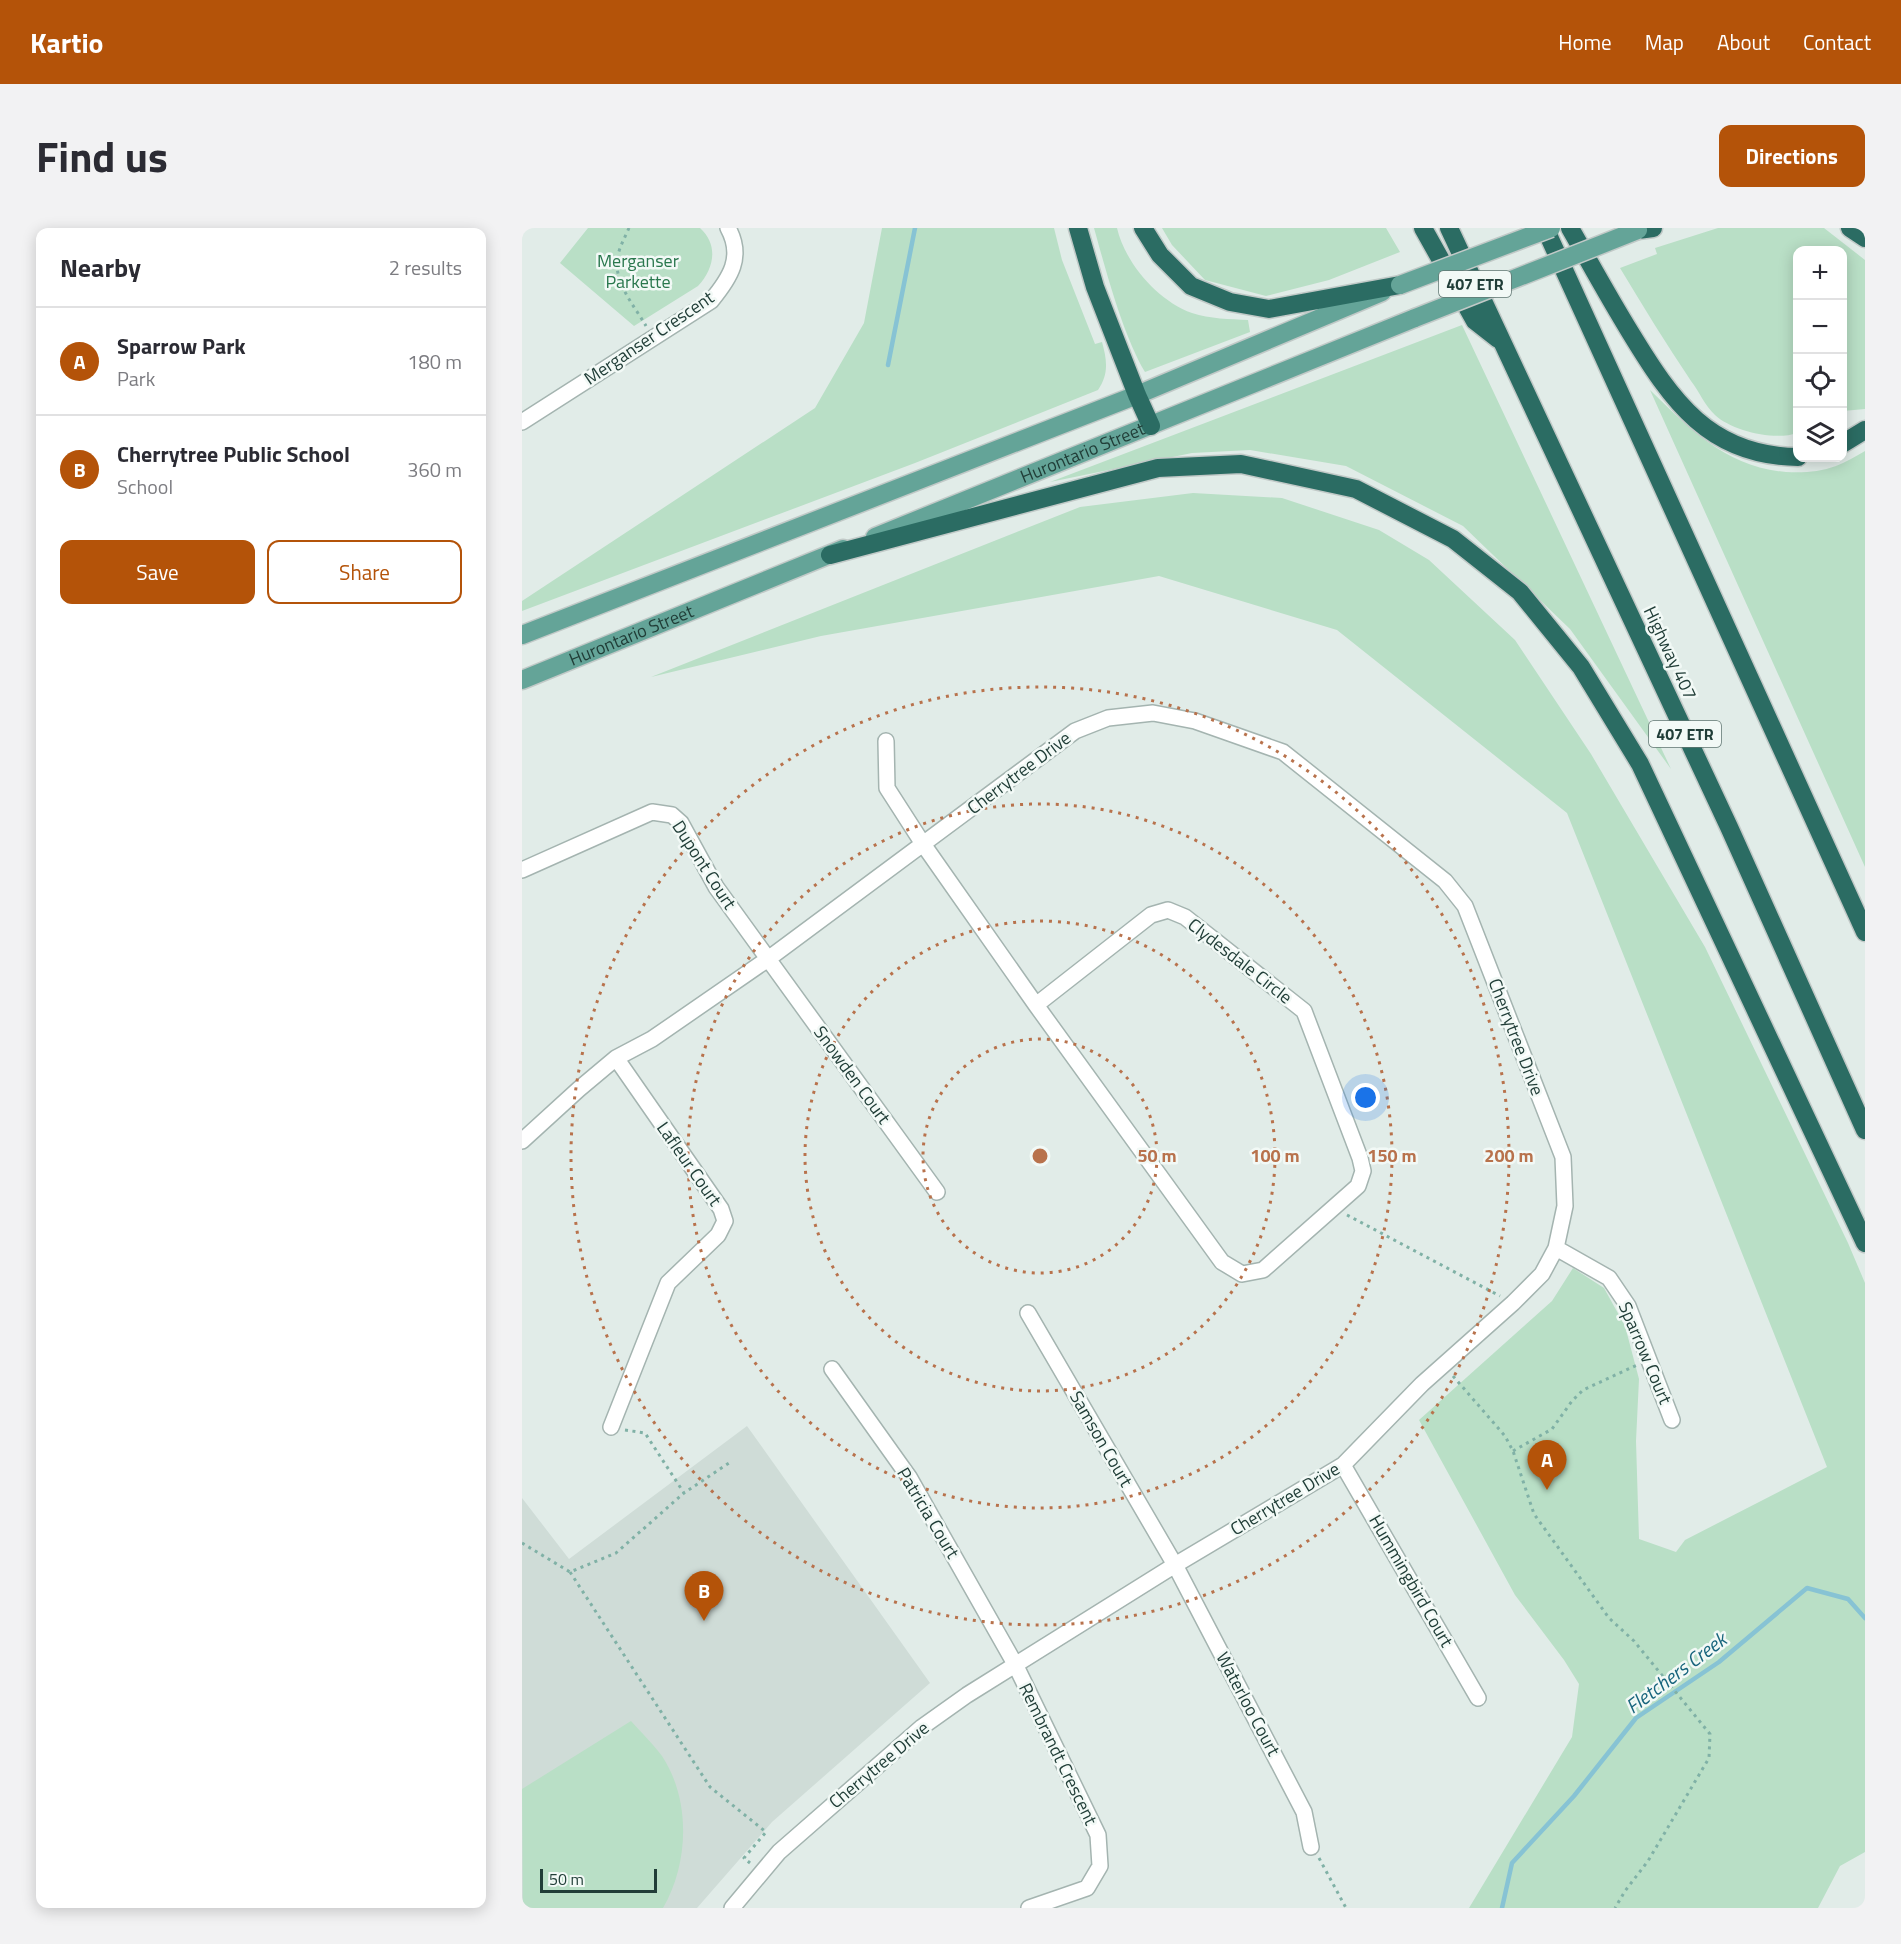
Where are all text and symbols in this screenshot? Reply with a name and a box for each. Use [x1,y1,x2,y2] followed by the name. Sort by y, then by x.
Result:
[30,21,104,64] text: Kartio
[1558,26,1612,58] text: Home
[1645,26,1684,58] text: Map
[1717,26,1770,58] text: About
[1803,26,1871,58] text: Contact
[36,124,168,188] text: Find us
[1719,125,1865,187] button: Directions
[1793,246,1847,462] map controls
[1793,246,1847,300] button: +
[597,247,679,295] park label: Merganser Parkette
[60,248,141,287] text: Nearby
[389,252,462,283] text: 2 results
[1439,271,1511,297] road number: 407 ETR
[578,284,720,391] street label: Merganser Crescent
[1793,300,1847,354] button: −
[117,329,246,363] text: Sparrow Park
[73,346,86,377] text: A
[407,346,462,377] text: 180 m
[1793,354,1847,408] button: locate
[117,363,155,394] text: Park
[1793,408,1847,462] button: layers
[1016,415,1149,490] street label: Hurontario Street
[117,437,350,471] text: Cherrytree Public School
[73,454,86,485] text: B
[407,454,462,485] text: 360 m
[117,471,173,502] text: School
[60,540,255,604] button: Save
[267,540,462,604] button: Share
[565,597,698,672] street label: Hurontario Street
[1637,602,1704,704] street label: Highway 407
[1649,721,1721,747] road number: 407 ETR
[961,725,1076,821] street label: Cherrytree Drive
[666,815,744,915] street label: Dupont Court
[1182,911,1298,1010] street label: Clydesdale Circle
[1482,974,1551,1099] street label: Cherrytree Drive
[807,1020,898,1130] street label: Snowden Court
[1351,1083,1380,1112] your location
[650,1116,729,1212] street label: Lafleur Court
[1137,1142,1177,1169] text: 50 m
[1250,1142,1300,1169] text: 100 m
[1367,1142,1417,1169] text: 150 m
[1484,1142,1534,1169] text: 200 m
[1030,1146,1050,1166] centre of rings
[1612,1297,1679,1409] street label: Sparrow Court
[1063,1386,1140,1492] street label: Samson Court
[1528,1440,1566,1490] pin: A
[1225,1455,1345,1542] street label: Cherrytree Drive
[891,1462,967,1564] street label: Patricia Court
[1363,1510,1461,1653] street label: Hummingbird Court
[684,1572,723,1621] pin: B
[1619,1623,1734,1721] water label: Fletchers Creek
[1210,1647,1288,1761] street label: Waterloo Court
[1012,1678,1105,1830] street label: Rembrandt Crescent
[823,1715,935,1815] street label: Cherrytree Drive
[540,1866,657,1894] scale bar
[549,1867,584,1891] text: 50 m

